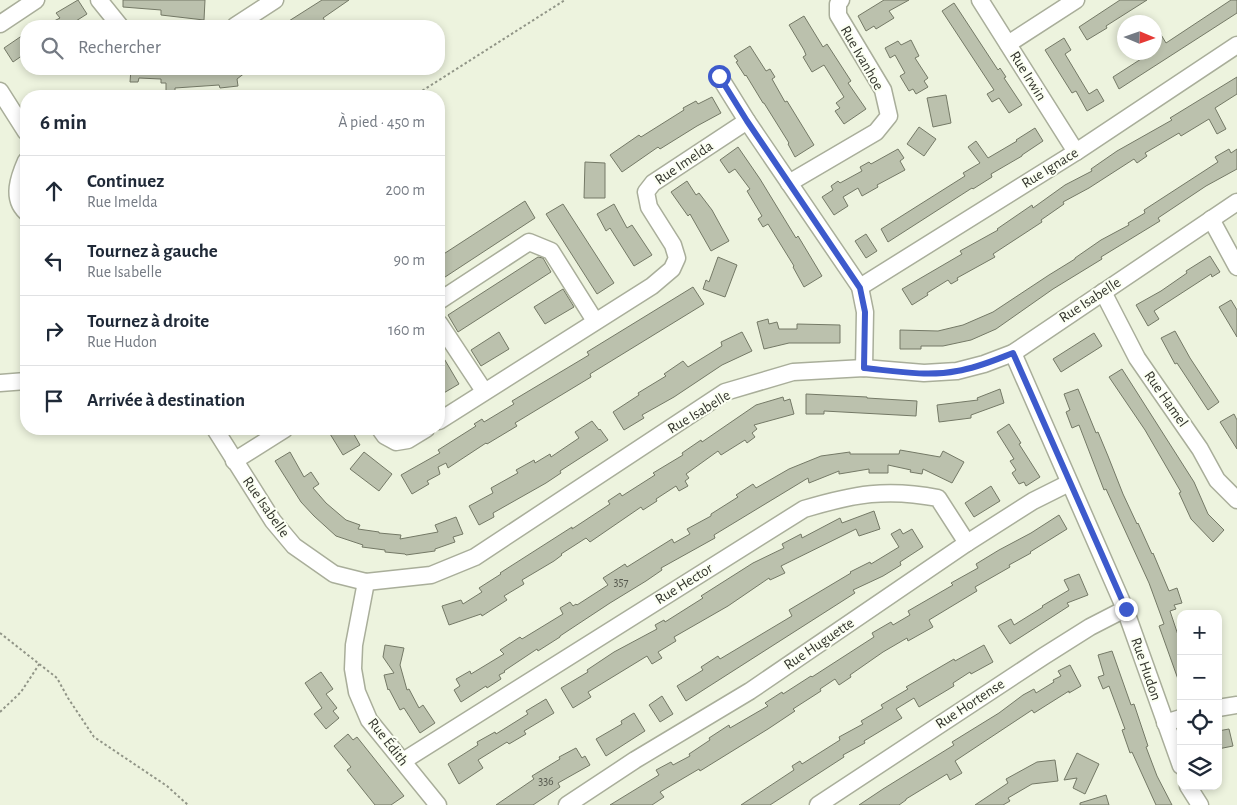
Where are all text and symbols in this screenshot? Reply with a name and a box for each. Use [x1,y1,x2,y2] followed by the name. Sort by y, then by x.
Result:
[1117,15,1162,60] north arrow
[20,20,445,75] search box
[838,23,886,93] street label: Rue Ivanhoe
[38,34,66,62] icon: search
[78,38,161,57] text: Rechercher
[1007,49,1049,103] street label: Rue Irwin
[708,65,731,88] route start
[40,112,87,133] text: 6 min
[338,114,425,130] text: À pied · 450 m
[652,138,716,188] street label: Rue Imelda
[1019,145,1081,191] street label: Rue Ignace
[87,172,164,191] text: Continuez
[40,177,68,205] icon: ahead
[385,182,425,198] text: 200 m
[87,194,158,210] text: Rue Imelda
[87,242,218,261] text: Tournez à gauche
[40,247,68,275] icon: left
[394,252,425,268] text: 90 m
[87,264,162,280] text: Rue Isabelle
[1056,275,1124,325] street label: Rue Isabelle
[87,312,209,331] text: Tournez à droite
[40,317,68,345] icon: right
[388,322,425,338] text: 160 m
[87,334,157,350] text: Rue Hudon
[1141,368,1191,430] street label: Rue Hamel
[40,387,68,415] icon: arrive
[665,387,733,437] street label: Rue Isabelle
[87,391,245,410] text: Arrivée à destination
[240,474,292,540] street label: Rue Isabelle
[653,561,715,607] street label: Rue Hector
[614,576,628,588] house number: 357
[1115,598,1138,621] route end
[1177,610,1222,790] map controls
[1177,610,1222,655] button: +
[781,615,857,673] street label: Rue Huguette
[1128,636,1164,702] street label: Rue Hudon
[1177,655,1222,700] button: −
[933,676,1007,732] street label: Rue Hortense
[1177,700,1222,745] button: locate
[365,714,413,769] street label: Rue Édith
[1177,745,1222,790] button: layers
[538,775,554,787] house number: 336

